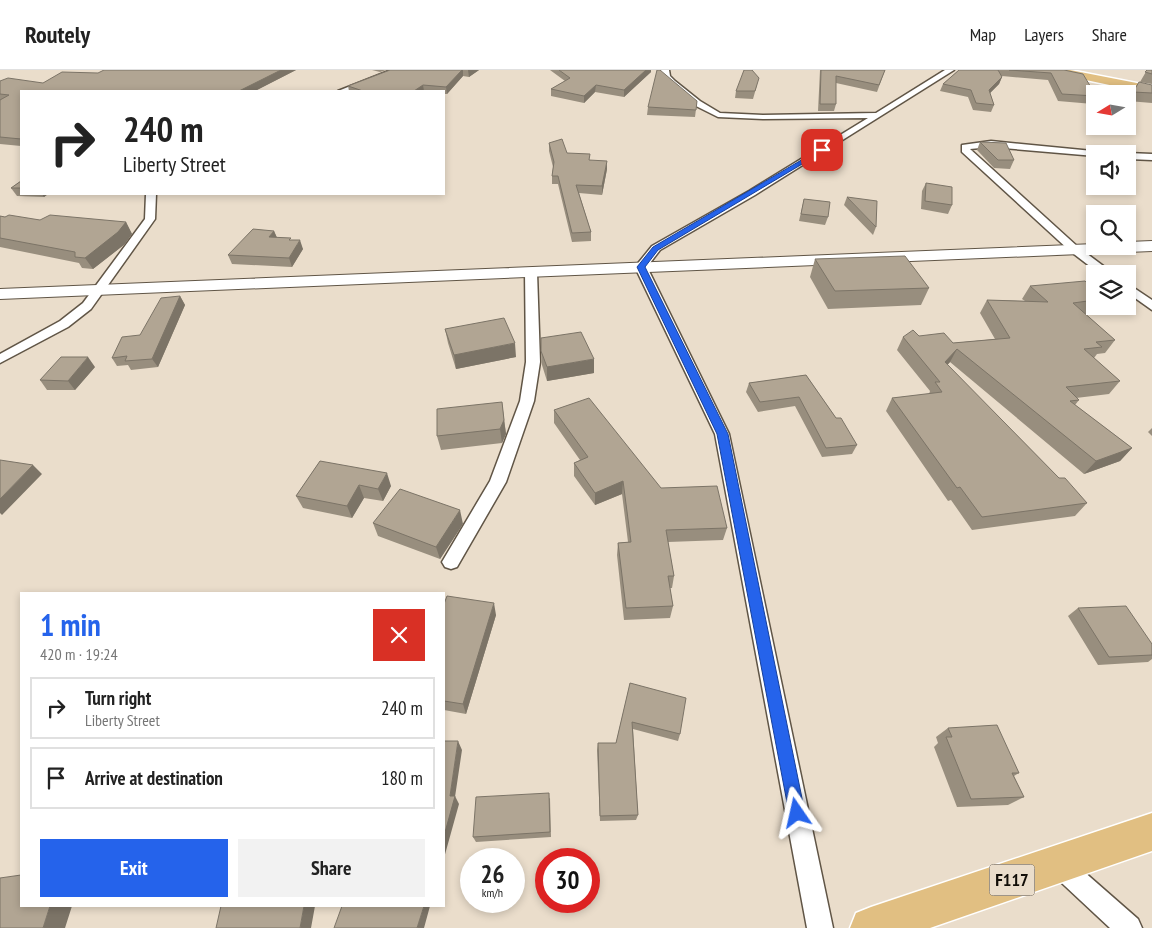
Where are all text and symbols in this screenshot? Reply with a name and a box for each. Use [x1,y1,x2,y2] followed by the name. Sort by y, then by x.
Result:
[25,19,90,50] text: Routely
[970,23,996,46] text: Map
[1024,23,1064,46] text: Layers
[1092,23,1127,46] text: Share
[1086,85,1136,135] north arrow
[1086,85,1136,315] map controls
[123,106,204,152] text: 240 m
[40,110,105,175] icon: right
[801,129,843,171] pin
[808,136,836,164] icon: arrive
[1086,145,1136,195] button: sound
[123,150,226,178] text: Liberty Street
[1086,205,1136,255] button: search
[1086,265,1136,315] button: layers
[40,605,101,644] text: 1 min
[373,609,425,661] button: close
[40,644,118,664] text: 420 m · 19:24
[85,686,151,710] text: Turn right
[42,694,70,722] icon: right
[381,696,423,720] text: 240 m
[85,710,160,730] text: Liberty Street
[42,764,70,792] icon: arrive
[85,766,223,790] text: Arrive at destination
[381,766,423,790] text: 180 m
[770,786,822,838] position arrow
[40,839,228,897] button: Exit
[238,839,425,897] button: Share
[535,848,600,913] speed limit sign: 30
[481,858,504,890] text: 26
[990,864,1034,896] road number: F117
[482,885,503,900] text: km/h

